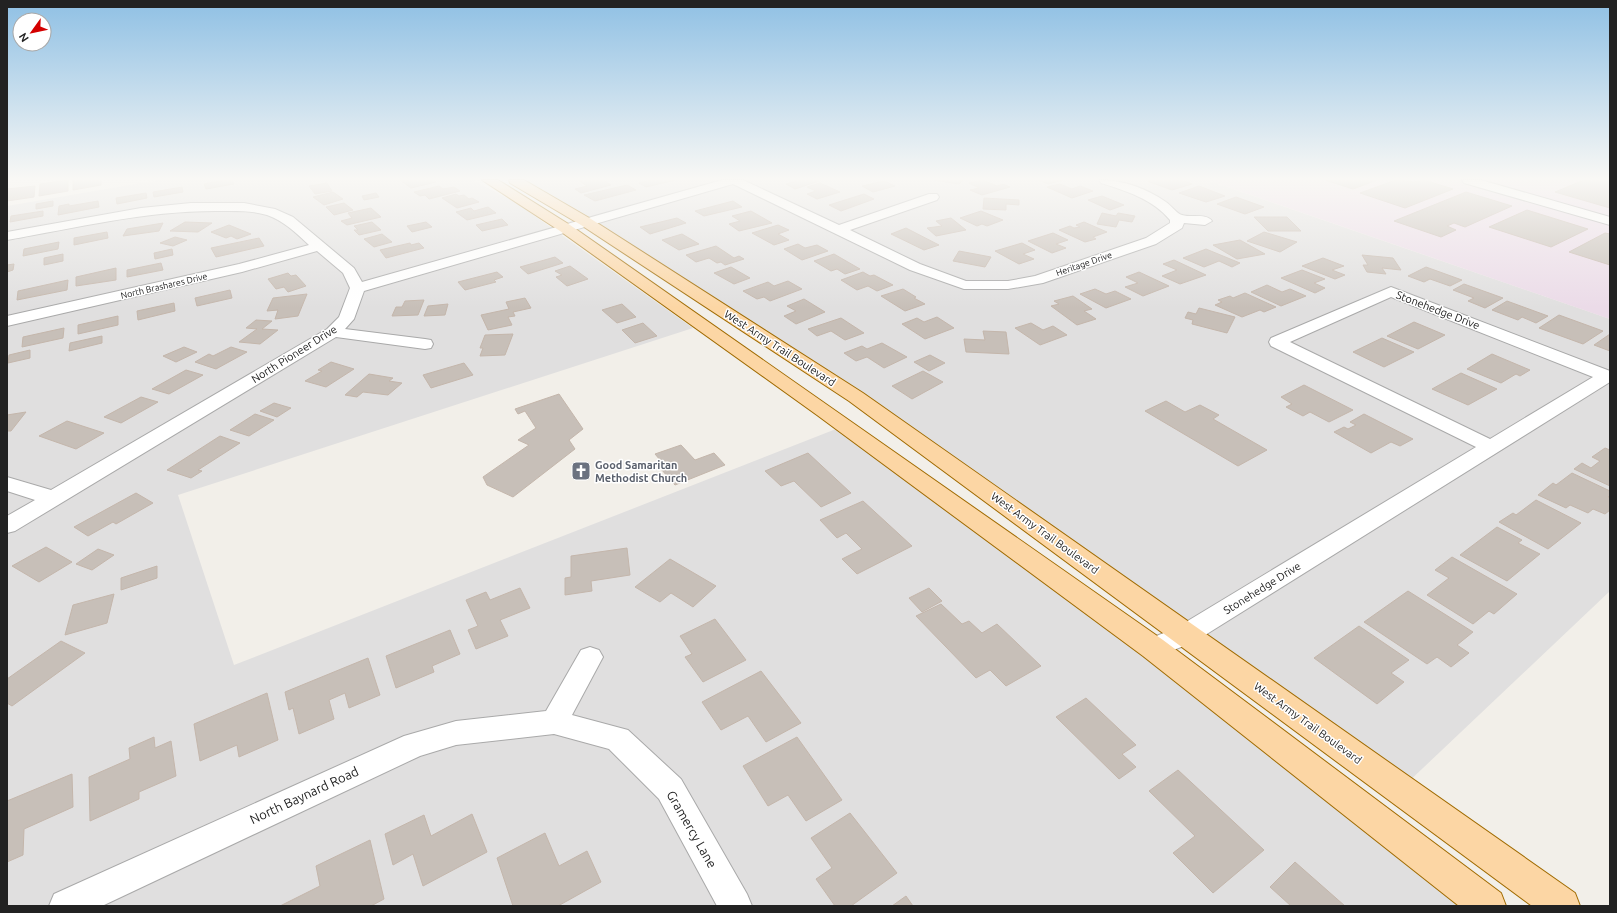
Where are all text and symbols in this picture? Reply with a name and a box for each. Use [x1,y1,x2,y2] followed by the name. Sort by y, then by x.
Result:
[12,12,52,52] north arrow
[16,31,31,44] text: N
[1055,250,1113,278] street label: Heritage Drive
[120,271,208,301] street label: North Brashares Drive
[1395,289,1481,331] street label: Stonehedge Drive
[722,308,838,388] street label: West Army Trail Boulevard
[249,323,339,385] street label: North Pioneer Drive
[595,459,687,484] place label: Good Samaritan Methodist Church
[570,460,592,482] church icon: Good Samaritan Methodist Church
[989,490,1101,576] street label: West Army Trail Boulevard
[1221,559,1303,617] street label: Stonehedge Drive
[1252,680,1364,766] street label: West Army Trail Boulevard
[248,764,360,826] street label: North Baynard Road
[664,788,720,870] street label: Gramercy Lane

